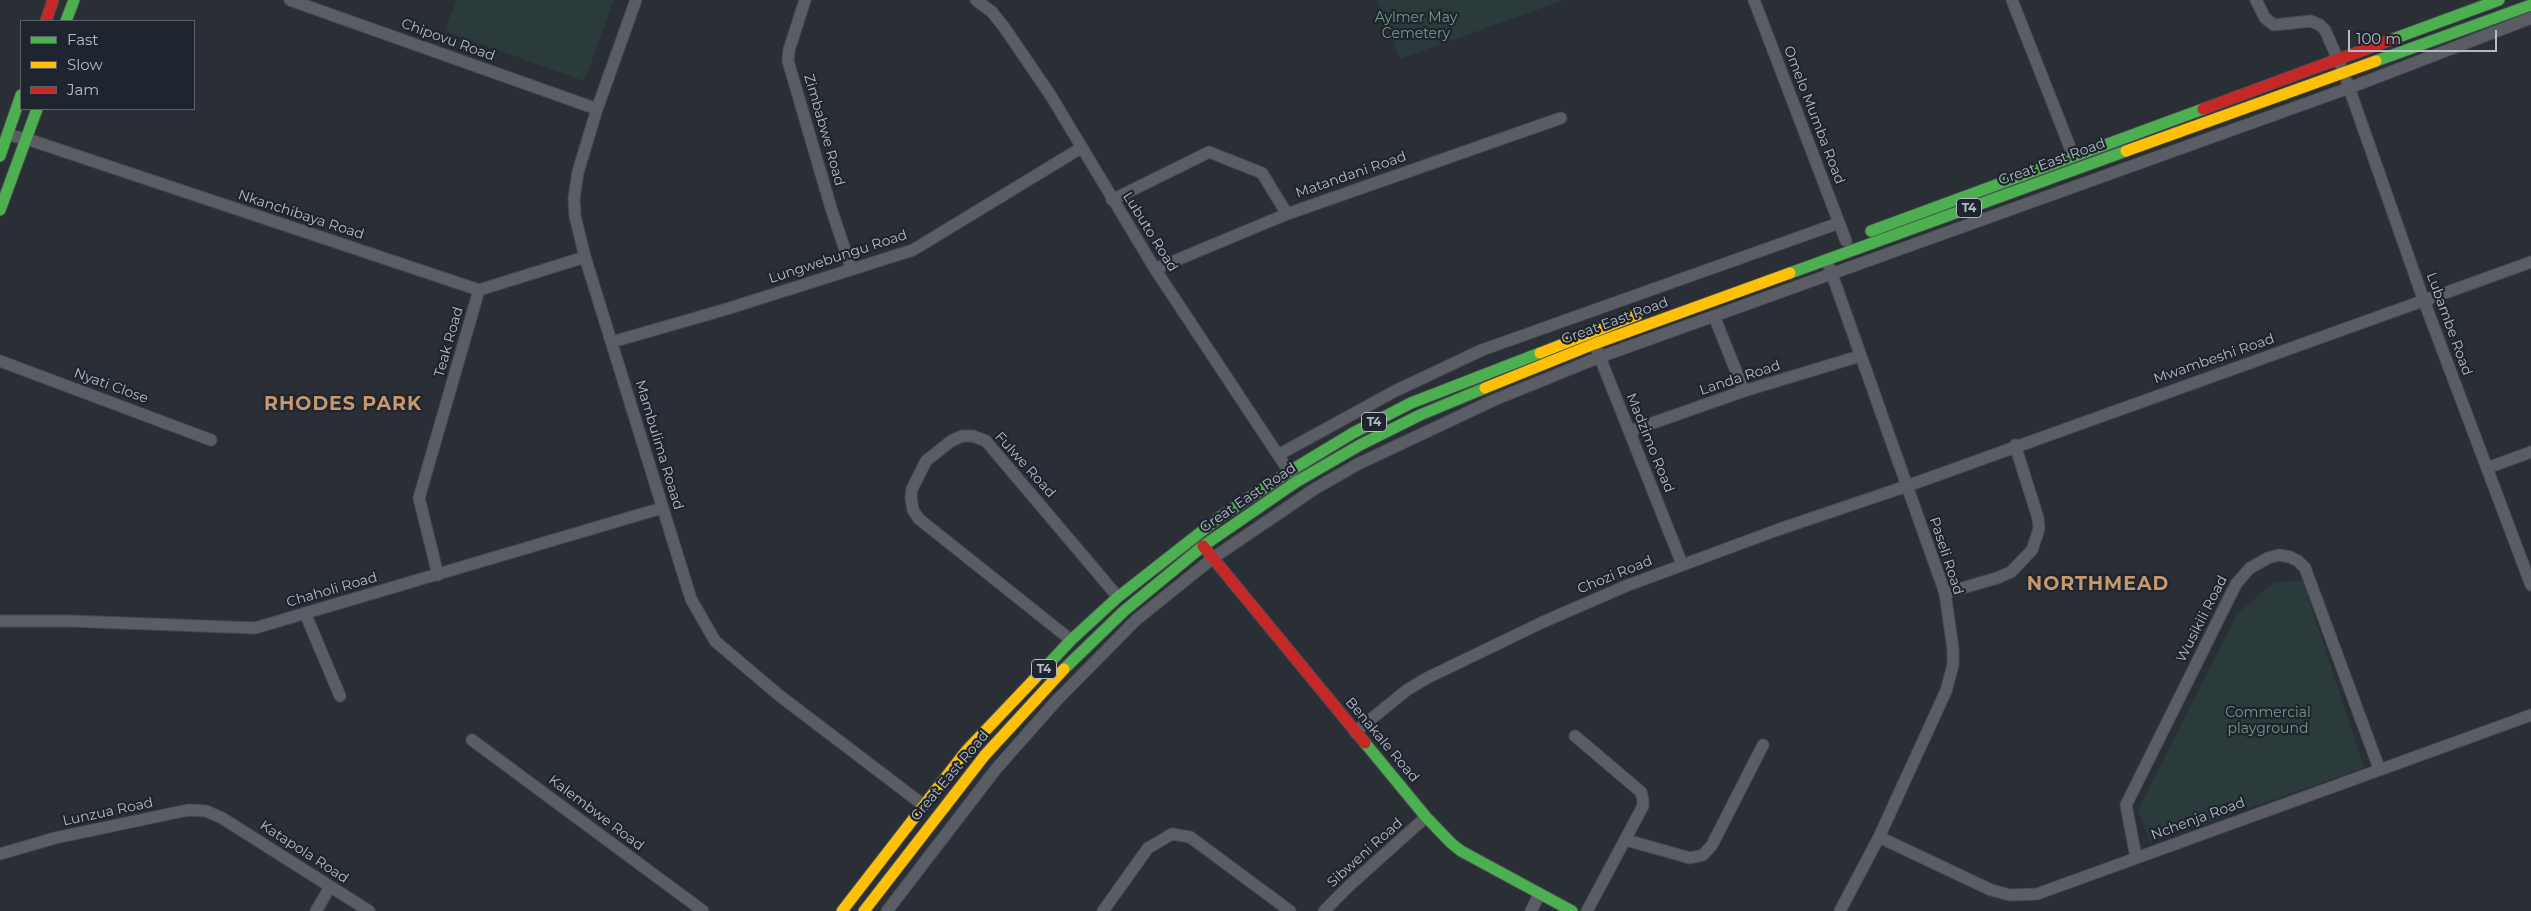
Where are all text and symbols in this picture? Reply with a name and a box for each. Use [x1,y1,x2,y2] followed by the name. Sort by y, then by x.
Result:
[1375,10,1457,42] park label: Aylmer May Cemetery
[399,15,497,65] street label: Chipovu Road
[20,20,195,110] legend
[2351,20,2500,52] scale bar
[2356,29,2401,48] text: 100 m
[67,30,98,49] text: Fast
[1780,43,1848,187] street label: Omelo Mumba Road
[67,55,103,74] text: Slow
[800,72,848,188] street label: Zimbabwe Road
[67,80,99,99] text: Jam
[1996,135,2108,189] street label: Great East Road
[1293,148,1409,202] street label: Matandani Road
[236,187,366,243] street label: Nkanchibaya Road
[1119,189,1181,275] street label: Lubuto Road
[1956,198,1982,218] road number: T4
[767,227,909,287] street label: Lungwebungu Road
[2423,270,2475,378] street label: Lubambe Road
[1559,294,1671,348] street label: Great East Road
[431,305,467,379] street label: Teak Road
[2151,330,2277,388] street label: Mwambeshi Road
[1697,357,1783,399] street label: Landa Road
[72,365,150,407] street label: Nyati Close
[631,378,687,512] street label: Mambulima Roaad
[1622,391,1678,495] street label: Madzimo Road
[263,393,423,415] district label: RHODES PARK
[1362,412,1386,432] road number: T4
[991,429,1059,501] street label: Fulwe Road
[1197,460,1299,536] street label: Great East Road
[1925,515,1967,597] street label: Paseli Road
[1575,552,1655,598] street label: Chozi Road
[285,569,379,611] street label: Chaholi Road
[2026,573,2170,595] district label: NORTHMEAD
[2173,573,2231,665] street label: Wusikili Road
[1032,660,1056,679] road number: T4
[1342,694,1422,786] street label: Benakale Road
[2225,705,2311,738] park label: Commercial playground
[907,728,993,824] street label: Great East Road
[545,772,647,854] street label: Kalembwe Road
[61,794,155,830] street label: Lunzua Road
[2149,794,2247,844] street label: Nchenja Road
[1324,815,1406,891] street label: Sibweni Road
[257,817,351,887] street label: Katapola Road

